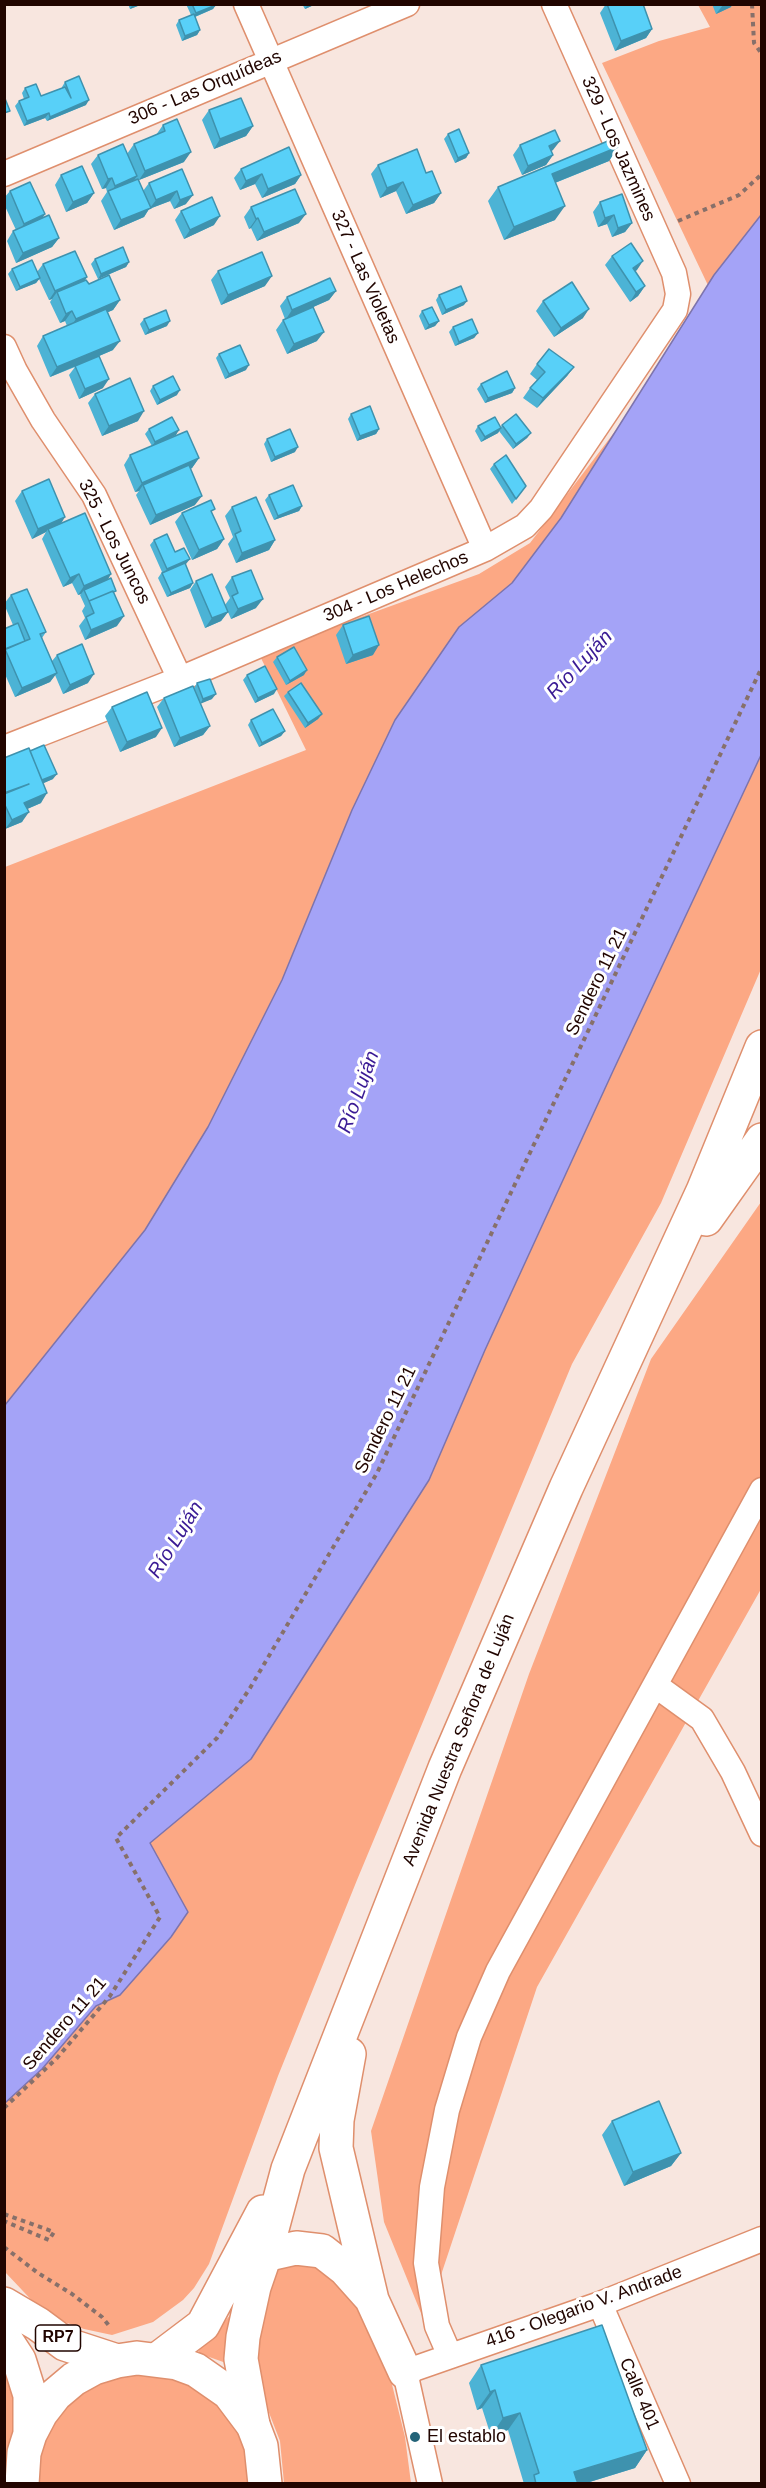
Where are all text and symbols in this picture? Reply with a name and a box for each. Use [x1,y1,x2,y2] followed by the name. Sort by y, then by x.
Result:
[125,46,285,130] street label: 306 - Las Orquídeas
[576,73,660,225] street label: 329 - Los Jazmines
[326,207,404,347] street label: 327 - Las Violetas
[73,476,155,608] street label: 325 - Los Juncos
[320,547,472,627] street label: 304 - Los Helechos
[542,626,618,704] water label: Río Luján
[562,925,632,1039] street label: Sendero 11 21
[333,1048,385,1136] water label: Río Luján
[351,1363,421,1477] street label: Sendero 11 21
[143,1497,209,1583] water label: Río Luján
[398,1611,520,1869] street label: Avenida Nuestra Señora de Luján
[19,1973,111,2075] street label: Sendero 11 21
[483,2261,685,2353] street label: 416 - Olegario V. Andrade
[36,2325,80,2351] road number: RP7
[614,2355,664,2433] street label: Calle 401
[427,2426,506,2448] place label: El establo
[408,2430,422,2444] marker: El establo

